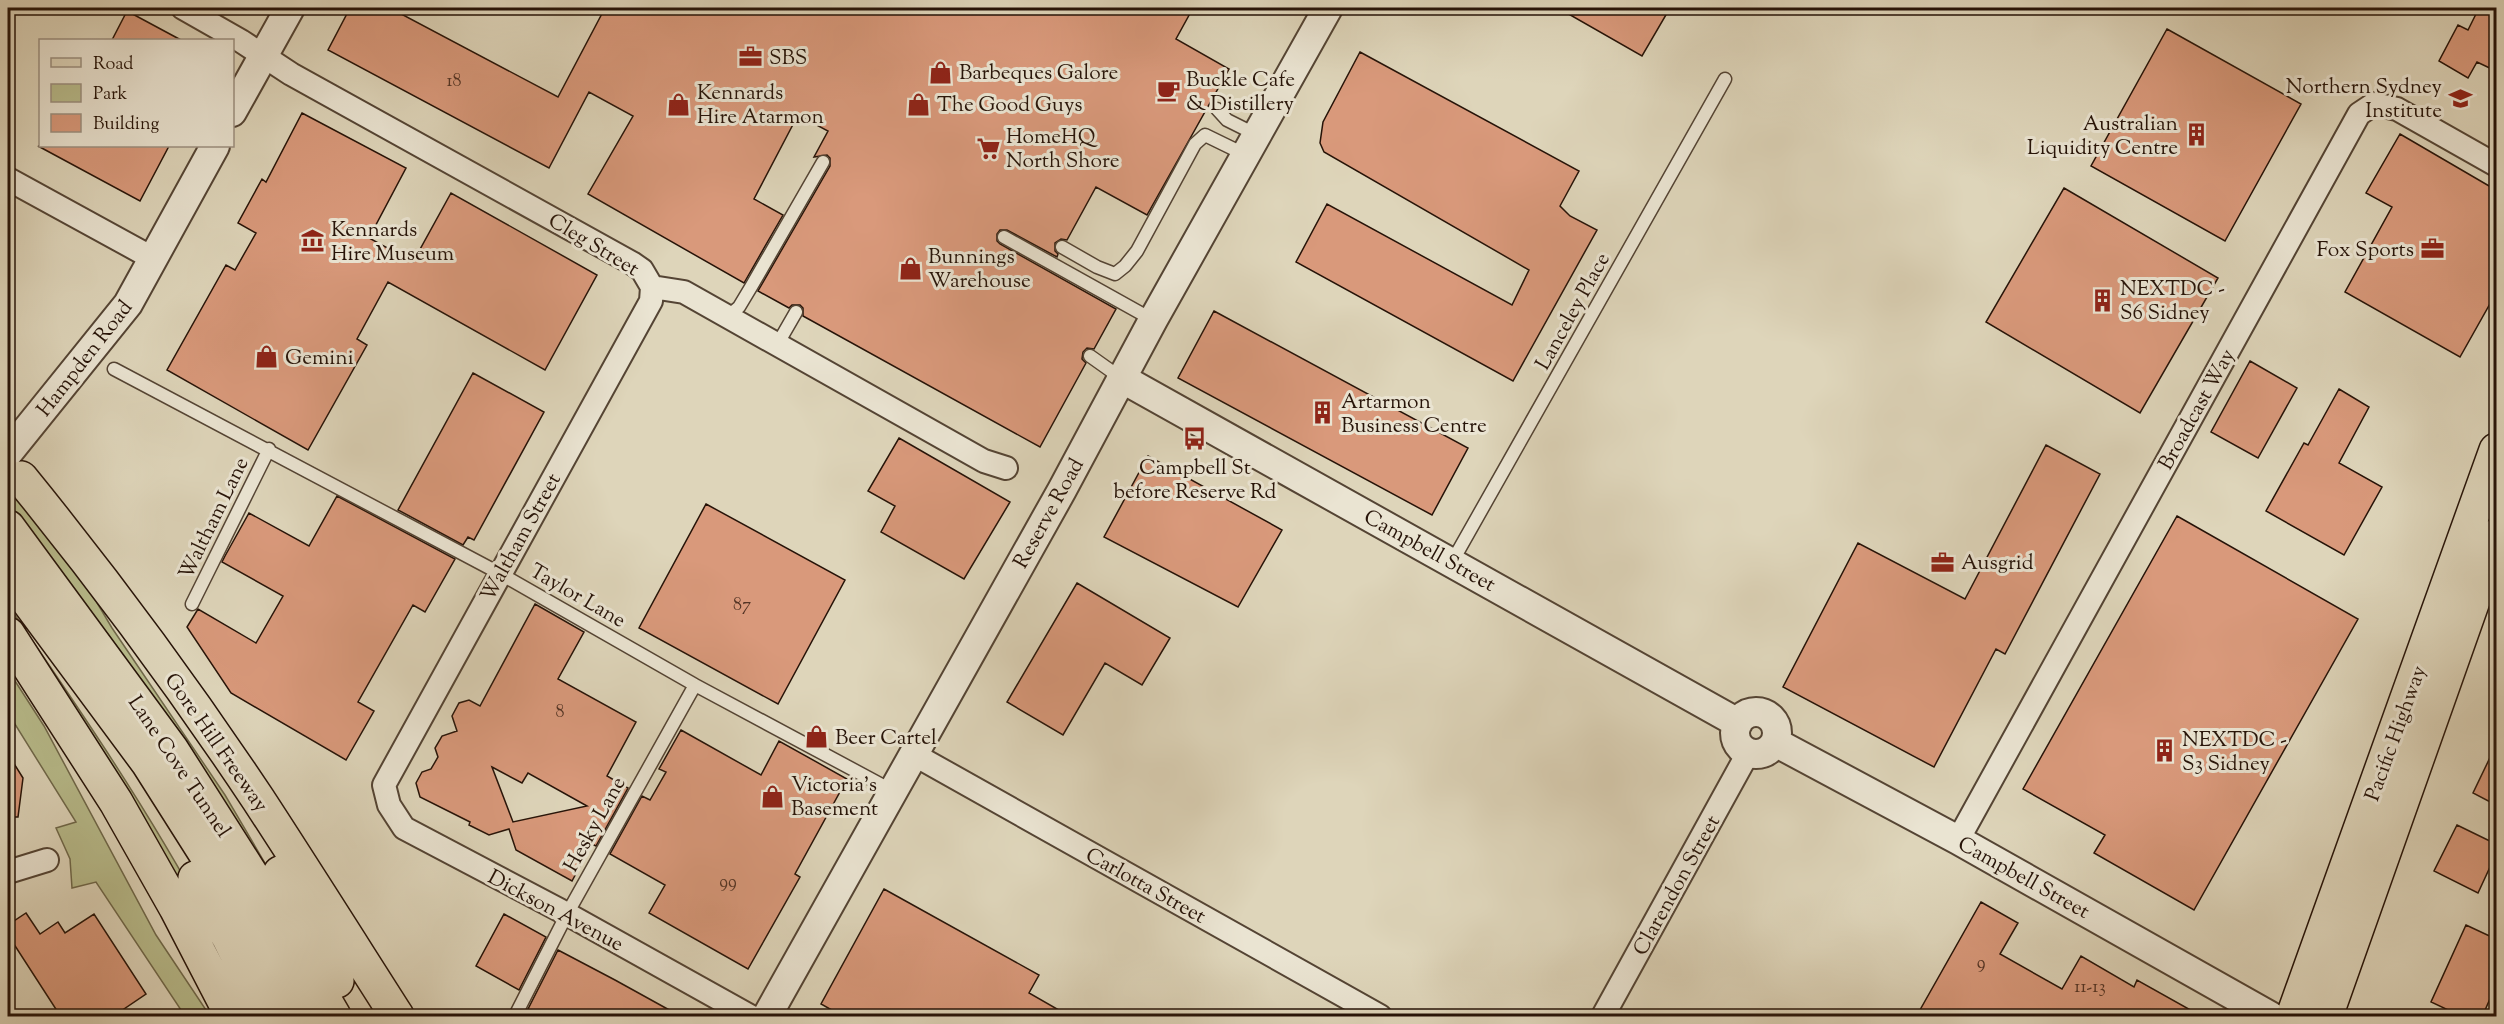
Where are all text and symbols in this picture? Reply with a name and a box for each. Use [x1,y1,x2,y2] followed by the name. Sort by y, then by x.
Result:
[39,39,234,147] legend
[738,44,764,70] office icon: SBS
[769,44,807,74] place label: SBS
[93,52,133,78] text: Road
[928,59,954,85] shop icon: Barbeques Galore
[959,59,1118,89] place label: Barbeques Galore
[1186,66,1295,120] place label: Buckle Cafe & Distillery
[446,69,462,95] house number: 18
[2286,73,2443,127] place label: Northern Sydney Institute
[1155,78,1181,104] cafe icon: Buckle Cafe & Distillery
[697,79,824,133] place label: Kennards Hire Atarmon
[93,82,128,108] text: Park
[2447,85,2473,111] school or university icon: Northern Sydney Institute
[666,91,692,117] shop icon: Kennards Hire Atarmon
[906,91,932,117] shop icon: The Good Guys
[937,91,1083,121] place label: The Good Guys
[2027,110,2178,164] place label: Australian Liquidity Centre
[93,112,159,138] text: Building
[2183,122,2209,148] building icon: Australian Liquidity Centre
[1006,123,1120,177] place label: HomeHQ North Shore
[975,135,1001,161] supermarket icon: HomeHQ North Shore
[542,207,644,285] street label: Cleg Street
[331,216,454,270] place label: Kennards Hire Museum
[300,228,326,254] museum icon: Kennards Hire Museum
[2316,236,2414,266] place label: Fox Sports
[2419,236,2445,262] office icon: Fox Sports
[928,243,1031,297] place label: Bunnings Warehouse
[1529,248,1618,376] street label: Lanceley Place
[897,255,923,281] shop icon: Bunnings Warehouse
[2120,275,2225,329] place label: NEXTDC - S6 Sidney
[2089,287,2115,313] building icon: NEXTDC - S6 Sidney
[30,294,141,424] street label: Hampden Road
[2152,343,2244,476] street label: Broadcast Way
[254,344,280,370] shop icon: Gemini
[285,344,354,374] place label: Gemini
[1341,388,1487,442] place label: Artarmon Business Centre
[1310,400,1336,426] building icon: Artarmon Business Centre
[1182,426,1208,452] bus stop icon: Campbell St before Reserve Rd
[172,453,257,585] street label: Waltham Lane
[1007,453,1093,575] street label: Reserve Road
[1114,454,1277,508] place label: Campbell St before Reserve Rd
[474,468,569,608] street label: Waltham Street
[1358,503,1500,600] street label: Campbell Street
[1930,549,1956,575] office icon: Ausgrid
[1961,549,2034,579] place label: Ausgrid
[523,557,631,636] street label: Taylor Lane
[733,593,751,619] house number: 87
[2358,661,2435,806] street label: Pacific Highway
[156,668,275,819] street label: Gore Hill Freeway
[120,690,237,844] street label: Lane Cove Tunnel
[556,700,565,726] house number: 8
[804,724,830,750] shop icon: Beer Cartel
[835,724,937,754] place label: Beer Cartel
[2182,726,2287,780] place label: NEXTDC - S3 Sidney
[2151,738,2177,764] building icon: NEXTDC - S3 Sidney
[791,771,878,825] place label: Victoria's Basement
[557,772,634,878] street label: Hesky Lane
[760,783,786,809] shop icon: Victoria's Basement
[1627,810,1729,962] street label: Clarendon Street
[1952,830,2094,927] street label: Campbell Street
[1079,841,1211,932] street label: Carlotta Street
[482,863,628,960] street label: Dickson Avenue
[719,870,737,896] house number: 99
[1977,951,1986,977] house number: 9
[2074,975,2106,1001] house number: 11-13

